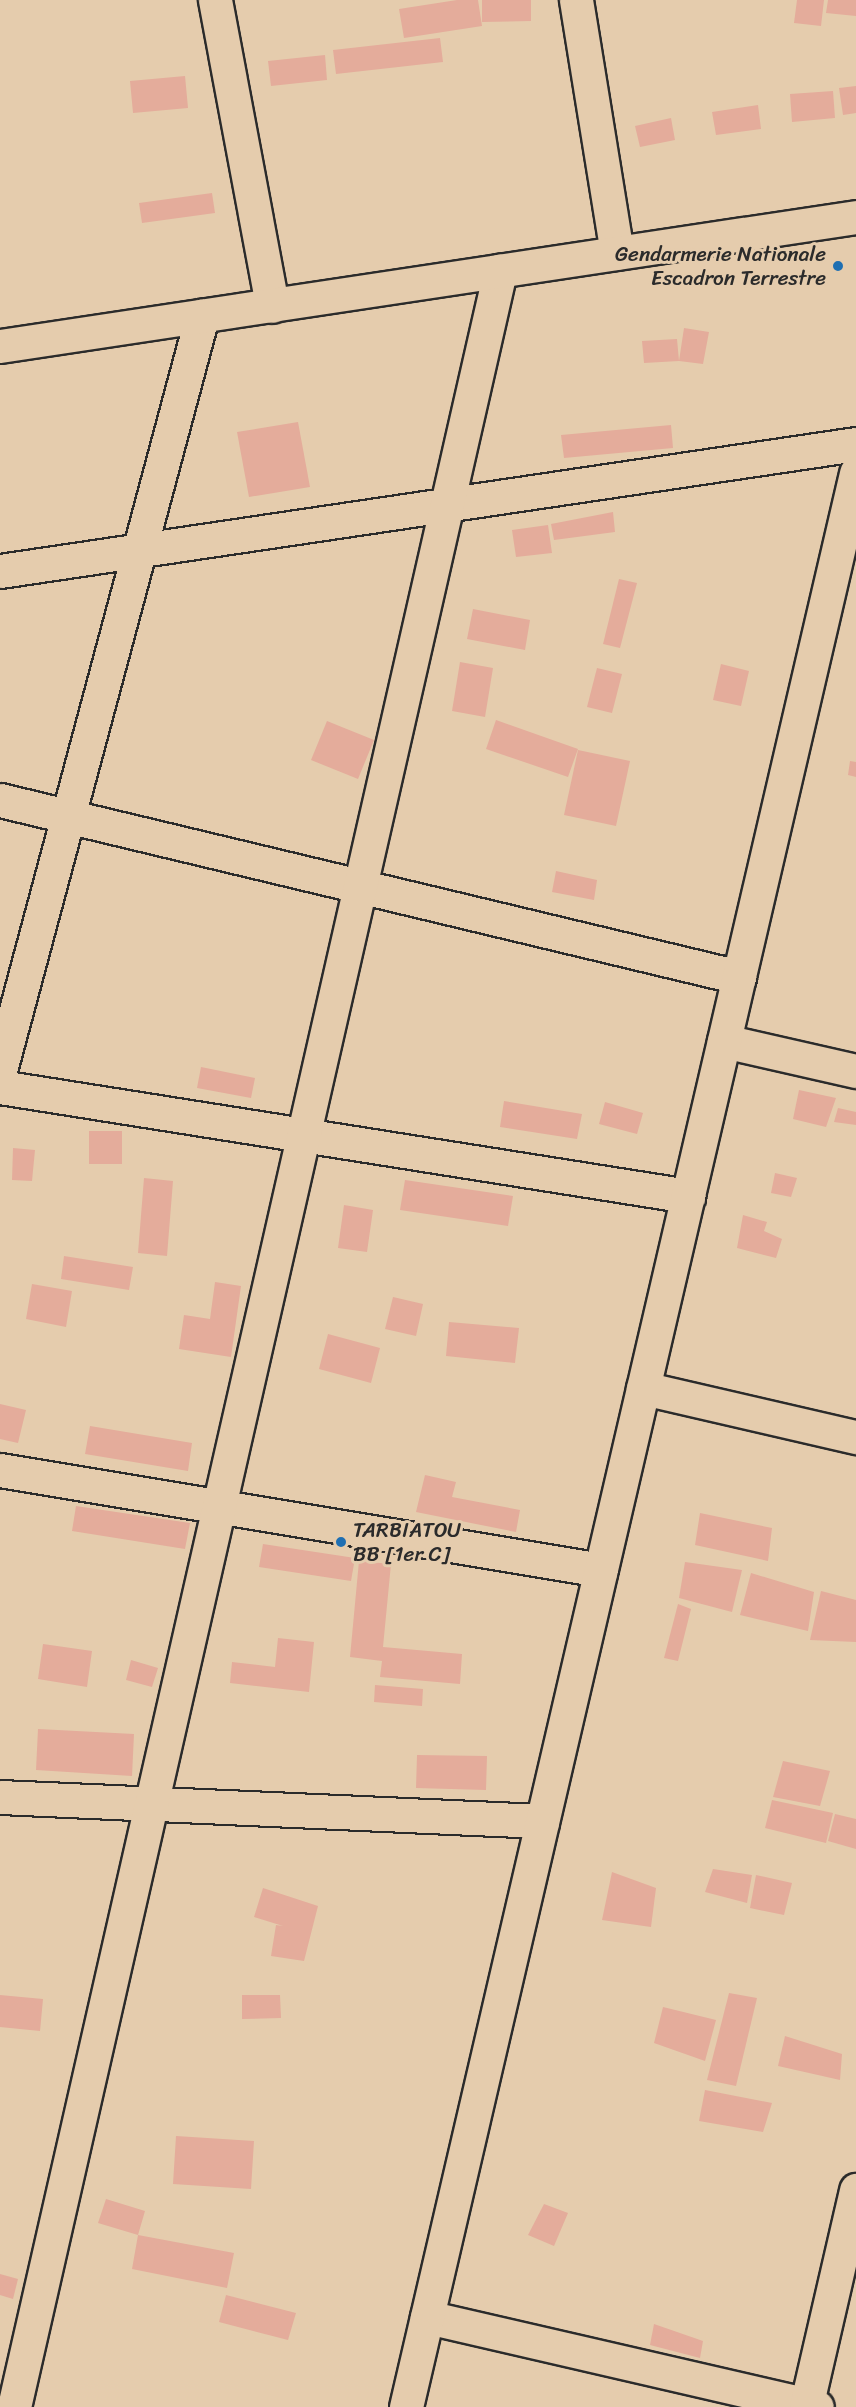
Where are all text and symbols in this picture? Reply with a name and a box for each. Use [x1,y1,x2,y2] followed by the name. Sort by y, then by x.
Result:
[615,241,826,291] place label: Gendarmerie Nationale Escadron Terrestre
[831,259,845,273] marker: Gendarmerie Nationale Escadron Terrestre
[353,1517,461,1567] place label: TARBIATOU BB [1er C]
[334,1535,348,1549] marker: TARBIATOU BB [1er C]

